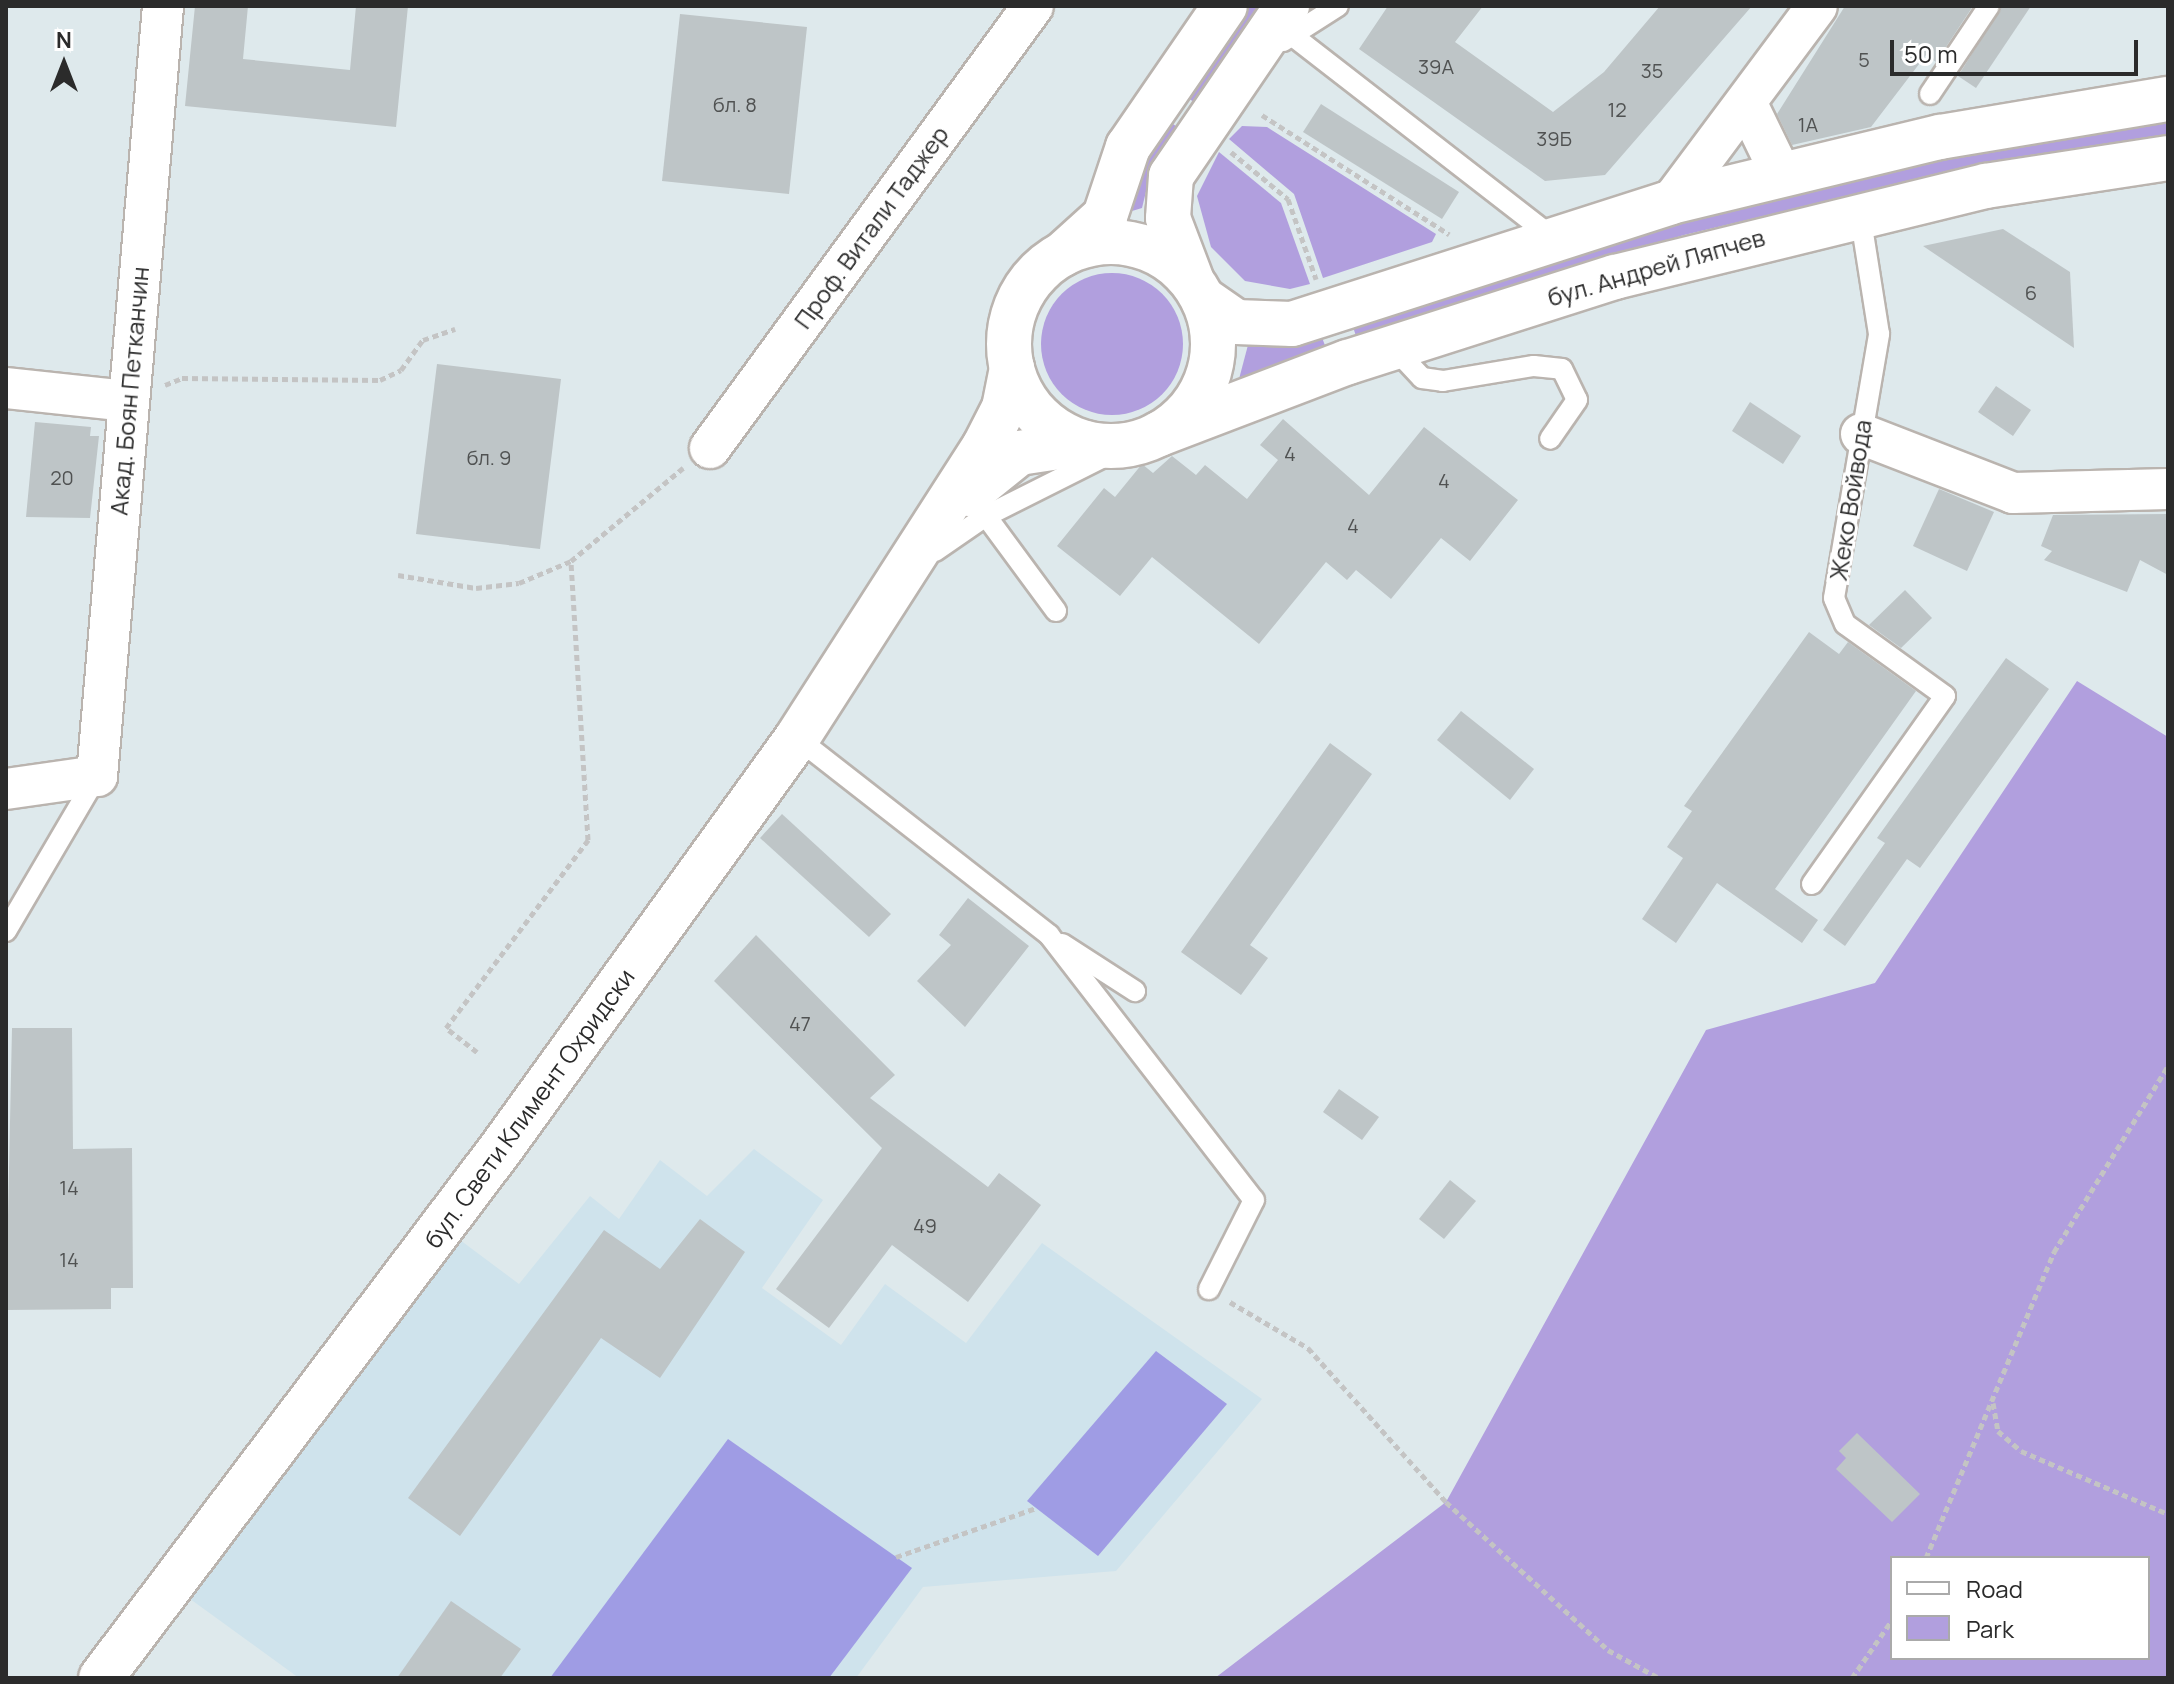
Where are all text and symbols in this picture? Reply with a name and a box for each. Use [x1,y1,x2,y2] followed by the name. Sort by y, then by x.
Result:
[24,24,104,104] north arrow
[1894,24,2142,74] scale bar
[56,25,72,55] text: N
[1904,37,1958,70] text: 50 m
[1858,47,1870,71] house number: 5
[1418,54,1454,78] house number: 39А
[1641,58,1663,82] house number: 35
[713,92,757,116] house number: бл. 8
[1607,97,1627,121] house number: 12
[1798,112,1818,136] house number: 1А
[788,120,954,334] street label: Проф. Витали Таджер
[1536,126,1572,150] house number: 39Б
[1544,222,1768,312] street label: бул. Андрей Ляпчев
[104,265,154,517] street label: Акад. Боян Петканчин
[2025,280,2037,304] house number: 6
[1823,417,1877,583] street label: Жеко Войвода
[1284,441,1296,465] house number: 4
[467,445,511,469] house number: бл. 9
[50,465,74,489] house number: 20
[1438,468,1450,492] house number: 4
[1347,513,1359,537] house number: 4
[418,963,640,1253] street label: бул. Свети Климент Охридски
[789,1011,811,1035] house number: 47
[59,1175,79,1199] house number: 14
[913,1213,937,1237] house number: 49
[59,1247,79,1271] house number: 14
[1890,1556,2150,1660] legend
[1966,1572,2023,1605] text: Road
[1966,1612,2014,1645] text: Park

